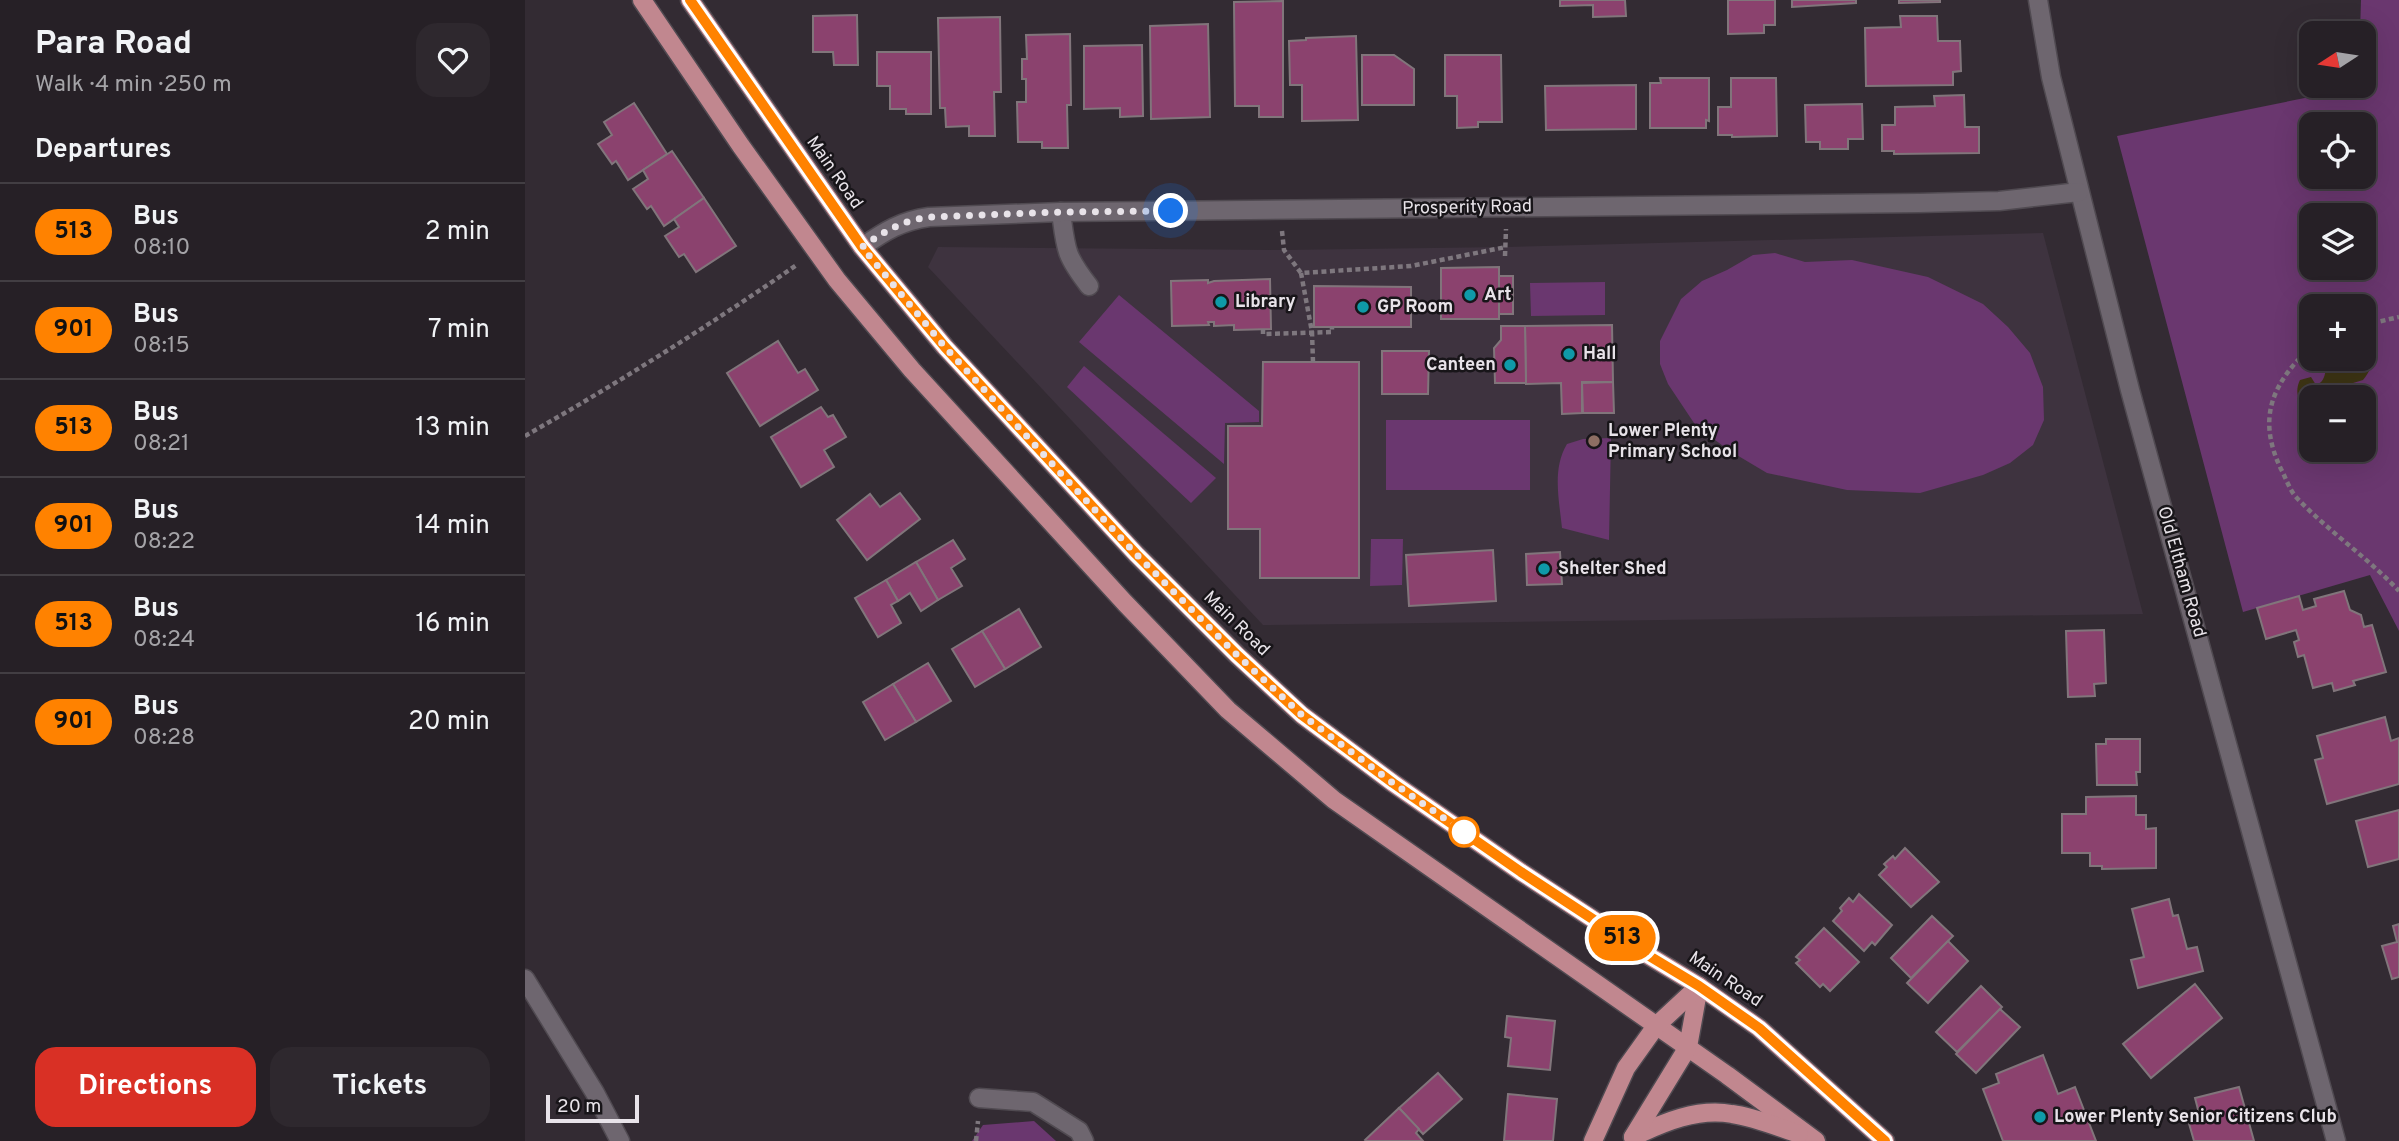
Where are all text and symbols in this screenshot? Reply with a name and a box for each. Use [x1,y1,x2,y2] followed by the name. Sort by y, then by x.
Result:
[2299,21,2377,98] north arrow
[2299,21,2376,462] map controls
[416,23,490,97] button: heart
[35,24,192,66] text: Para Road
[35,71,232,100] text: Walk · 4 min · 250 m
[2299,112,2376,189] button: locate
[800,132,868,214] street label: Main Road
[35,134,172,167] text: Departures
[1153,193,1188,228] your location
[1402,195,1532,221] street label: Prosperity Road
[133,201,179,234] text: Bus
[2299,203,2376,280] button: layers
[425,216,490,249] text: 2 min
[54,217,93,247] text: 513
[133,234,190,263] text: 08:10
[1484,284,1512,307] place label: Art
[1462,287,1478,303] marker: Art
[1235,291,1296,314] place label: Library
[1213,294,1229,310] marker: Library
[2299,294,2376,371] button: +
[1377,296,1453,319] place label: GP Room
[133,299,179,332] text: Bus
[1355,299,1371,315] marker: GP Room
[428,314,490,347] text: 7 min
[53,315,94,345] text: 901
[133,332,190,361] text: 08:15
[1583,343,1617,366] place label: Hall
[1561,346,1577,362] marker: Hall
[1426,354,1496,377] place label: Canteen
[1502,357,1518,373] marker: Canteen
[2299,385,2376,462] button: −
[133,397,179,430] text: Bus
[415,412,490,445] text: 13 min
[54,413,93,443] text: 513
[1608,420,1737,464] place label: Lower Plenty Primary School
[133,430,190,459] text: 08:21
[1586,433,1602,449] marker: Lower Plenty Primary School
[133,495,179,528] text: Bus
[2151,504,2211,640] street label: Old Eltham Road
[415,510,490,543] text: 14 min
[53,511,94,541] text: 901
[133,528,195,557] text: 08:22
[1558,558,1667,581] place label: Shelter Shed
[1536,561,1552,577] marker: Shelter Shed
[1198,587,1274,661] street label: Main Road
[133,593,179,626] text: Bus
[415,608,490,641] text: 16 min
[54,609,93,639] text: 513
[133,626,195,655] text: 08:24
[133,691,179,724] text: Bus
[408,706,490,739] text: 20 min
[53,707,94,737] text: 901
[133,724,195,753] text: 08:28
[1449,817,1479,847] unlabelled marker
[1582,915,1662,961] line badge: 513
[1603,923,1641,953] text: 513
[1684,947,1766,1013] street label: Main Road
[35,1047,256,1127] button: Directions
[270,1047,490,1127] button: Tickets
[546,1092,639,1124] scale bar
[557,1095,601,1119] text: 20 m
[2054,1106,2337,1129] place label: Lower Plenty Senior Citizens Club
[2032,1109,2048,1125] marker: Lower Plenty Senior Citizens Club

